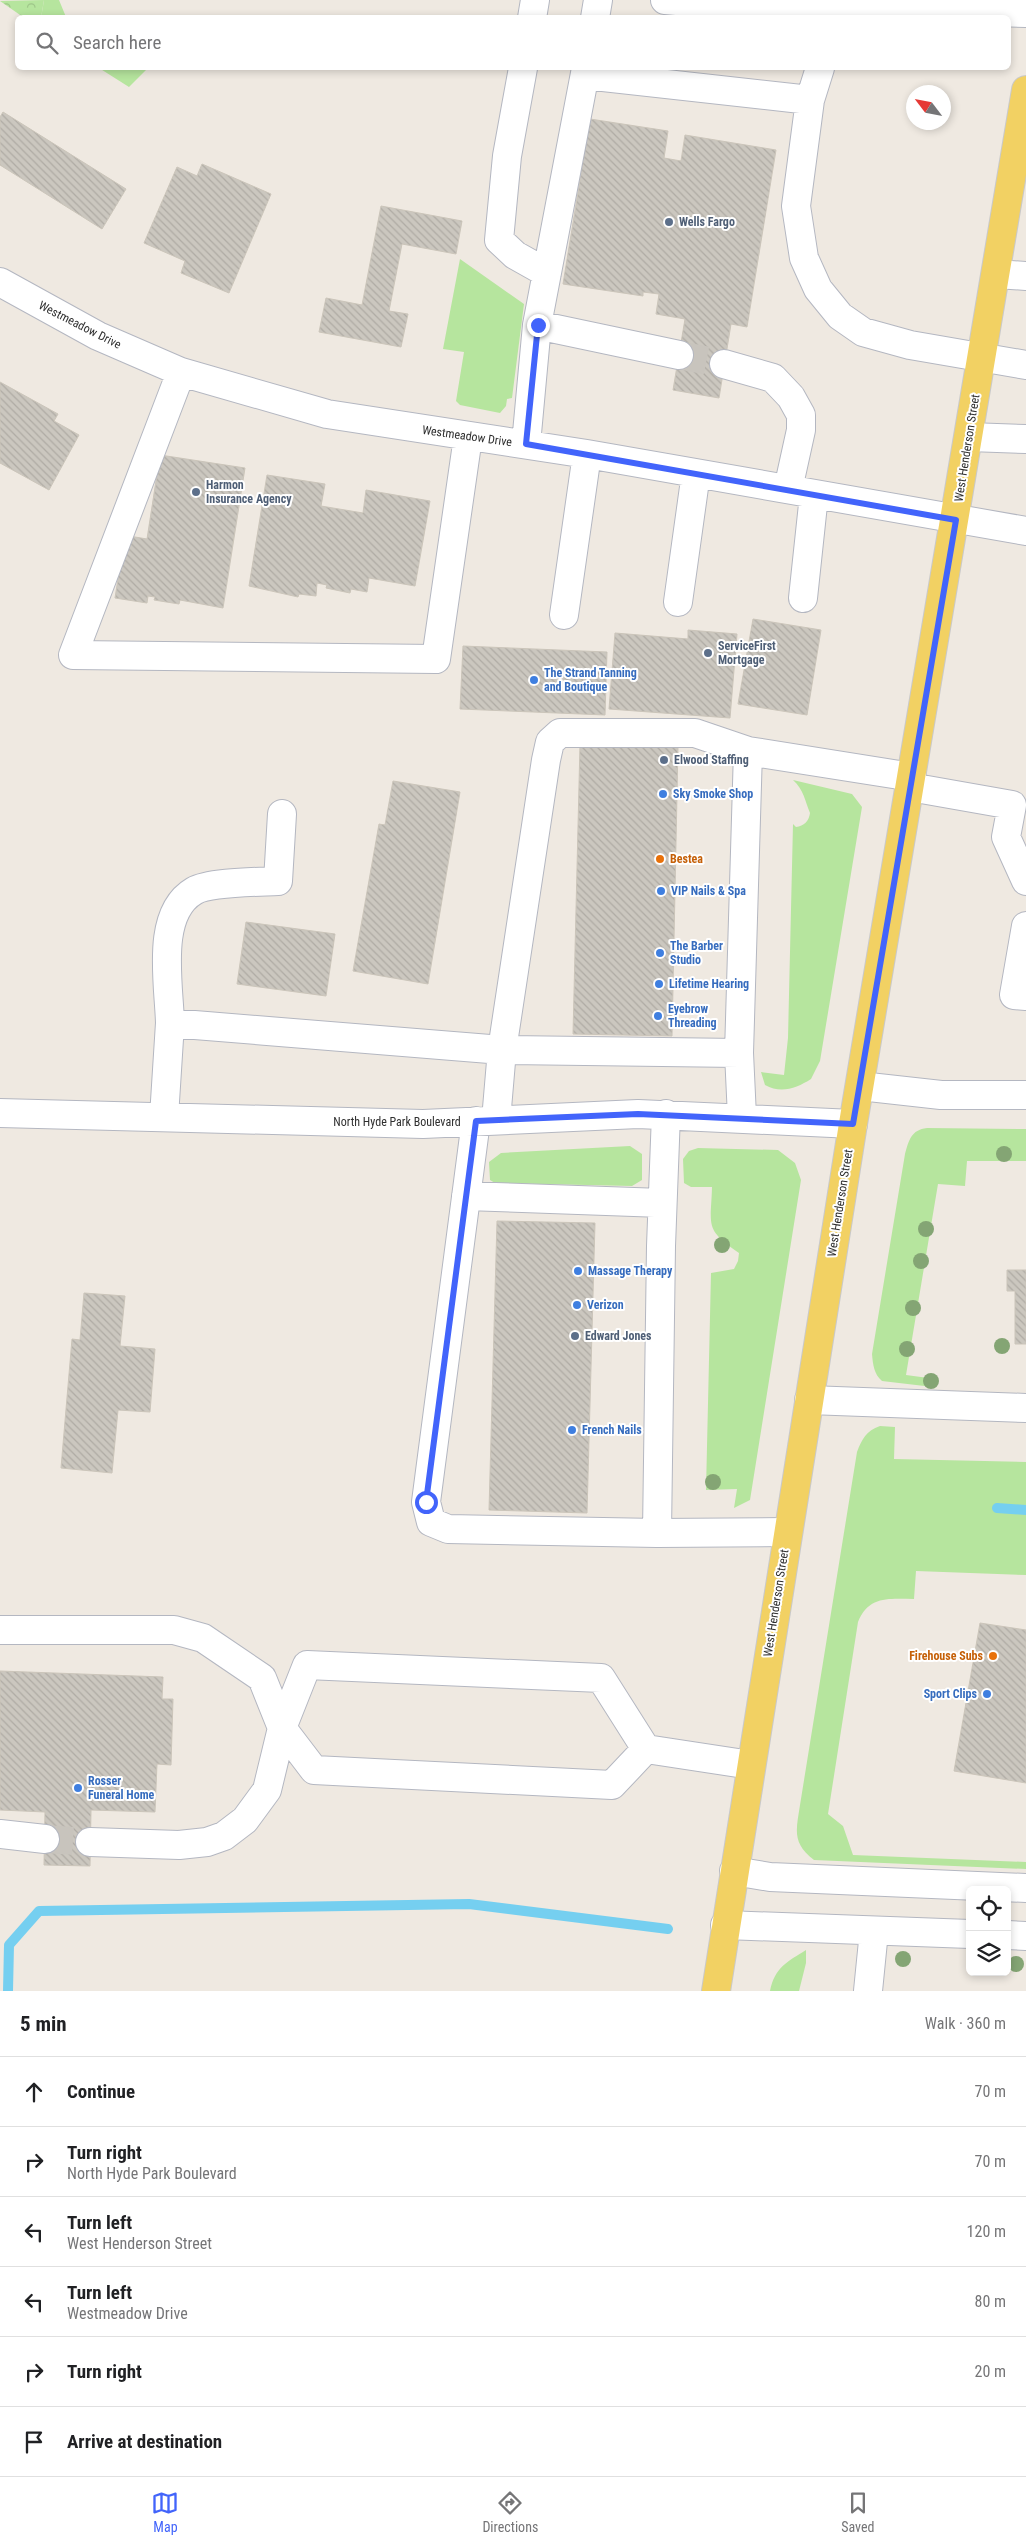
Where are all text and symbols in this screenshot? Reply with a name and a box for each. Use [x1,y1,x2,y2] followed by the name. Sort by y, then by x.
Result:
[15,15,1011,70] search box
[33,29,61,57] icon: search
[73,31,161,54] text: Search here
[906,85,951,130] north arrow
[679,215,735,229] place label: Wells Fargo
[663,216,675,228] marker: Wells Fargo
[37,298,124,352] street label: Westmeadow Drive
[527,314,550,337] route end
[952,393,982,503] street label: West Henderson Street
[421,423,513,449] street label: Westmeadow Drive
[206,478,292,506] place label: Harmon Insurance Agency
[190,486,202,498] marker: Harmon Insurance Agency
[718,639,776,667] place label: ServiceFirst Mortgage
[702,647,714,659] marker: ServiceFirst Mortgage
[544,666,637,694] place label: The Strand Tanning and Boutique
[528,674,540,686] marker: The Strand Tanning and Boutique
[674,753,749,767] place label: Elwood Staffing
[658,754,670,766] marker: Elwood Staffing
[673,787,753,801] place label: Sky Smoke Shop
[657,788,669,800] marker: Sky Smoke Shop
[670,852,703,866] place label: Bestea
[654,853,666,865] marker: Bestea
[671,884,746,898] place label: VIP Nails & Spa
[655,885,667,897] marker: VIP Nails & Spa
[670,939,723,967] place label: The Barber Studio
[654,947,666,959] marker: The Barber Studio
[669,977,749,991] place label: Lifetime Hearing
[653,978,665,990] marker: Lifetime Hearing
[668,1002,717,1030] place label: Eyebrow Threading
[652,1010,664,1022] marker: Eyebrow Threading
[333,1115,461,1129] street label: North Hyde Park Boulevard
[825,1148,855,1258] street label: West Henderson Street
[588,1264,673,1278] place label: Massage Therapy
[572,1265,584,1277] marker: Massage Therapy
[587,1298,624,1312] place label: Verizon
[571,1299,583,1311] marker: Verizon
[585,1329,652,1343] place label: Edward Jones
[569,1330,581,1342] marker: Edward Jones
[582,1423,642,1437] place label: French Nails
[566,1424,578,1436] marker: French Nails
[415,1491,438,1514] route start
[761,1548,791,1658] street label: West Henderson Street
[909,1649,984,1663] place label: Firehouse Subs
[987,1650,999,1662] marker: Firehouse Subs
[924,1687,978,1701] place label: Sport Clips
[981,1688,993,1700] marker: Sport Clips
[88,1774,155,1802] place label: Rosser Funeral Home
[72,1782,84,1794] marker: Rosser Funeral Home
[966,1886,1011,1976] map controls
[966,1886,1011,1931] button: locate
[966,1931,1011,1976] button: layers
[20,2012,67,2036] text: 5 min
[925,2014,1006,2033] text: Walk · 360 m
[20,2078,48,2106] icon: ahead
[67,2080,135,2103] text: Continue
[974,2082,1006,2101] text: 70 m
[67,2141,142,2164] text: Turn right
[20,2148,48,2176] icon: right
[974,2152,1006,2171] text: 70 m
[67,2164,237,2183] text: North Hyde Park Boulevard
[67,2211,132,2234] text: Turn left
[20,2218,48,2246] icon: left
[967,2222,1006,2241] text: 120 m
[67,2234,212,2253] text: West Henderson Street
[67,2281,132,2304] text: Turn left
[20,2288,48,2316] icon: left
[974,2292,1006,2311] text: 80 m
[67,2304,188,2323] text: Westmeadow Drive
[20,2358,48,2386] icon: right
[67,2360,142,2383] text: Turn right
[974,2362,1006,2381] text: 20 m
[20,2428,48,2456] icon: arrive
[67,2430,222,2453] text: Arrive at destination
[151,2489,179,2535] tab: Map
[482,2489,538,2535] tab: Directions
[841,2489,875,2535] tab: Saved

